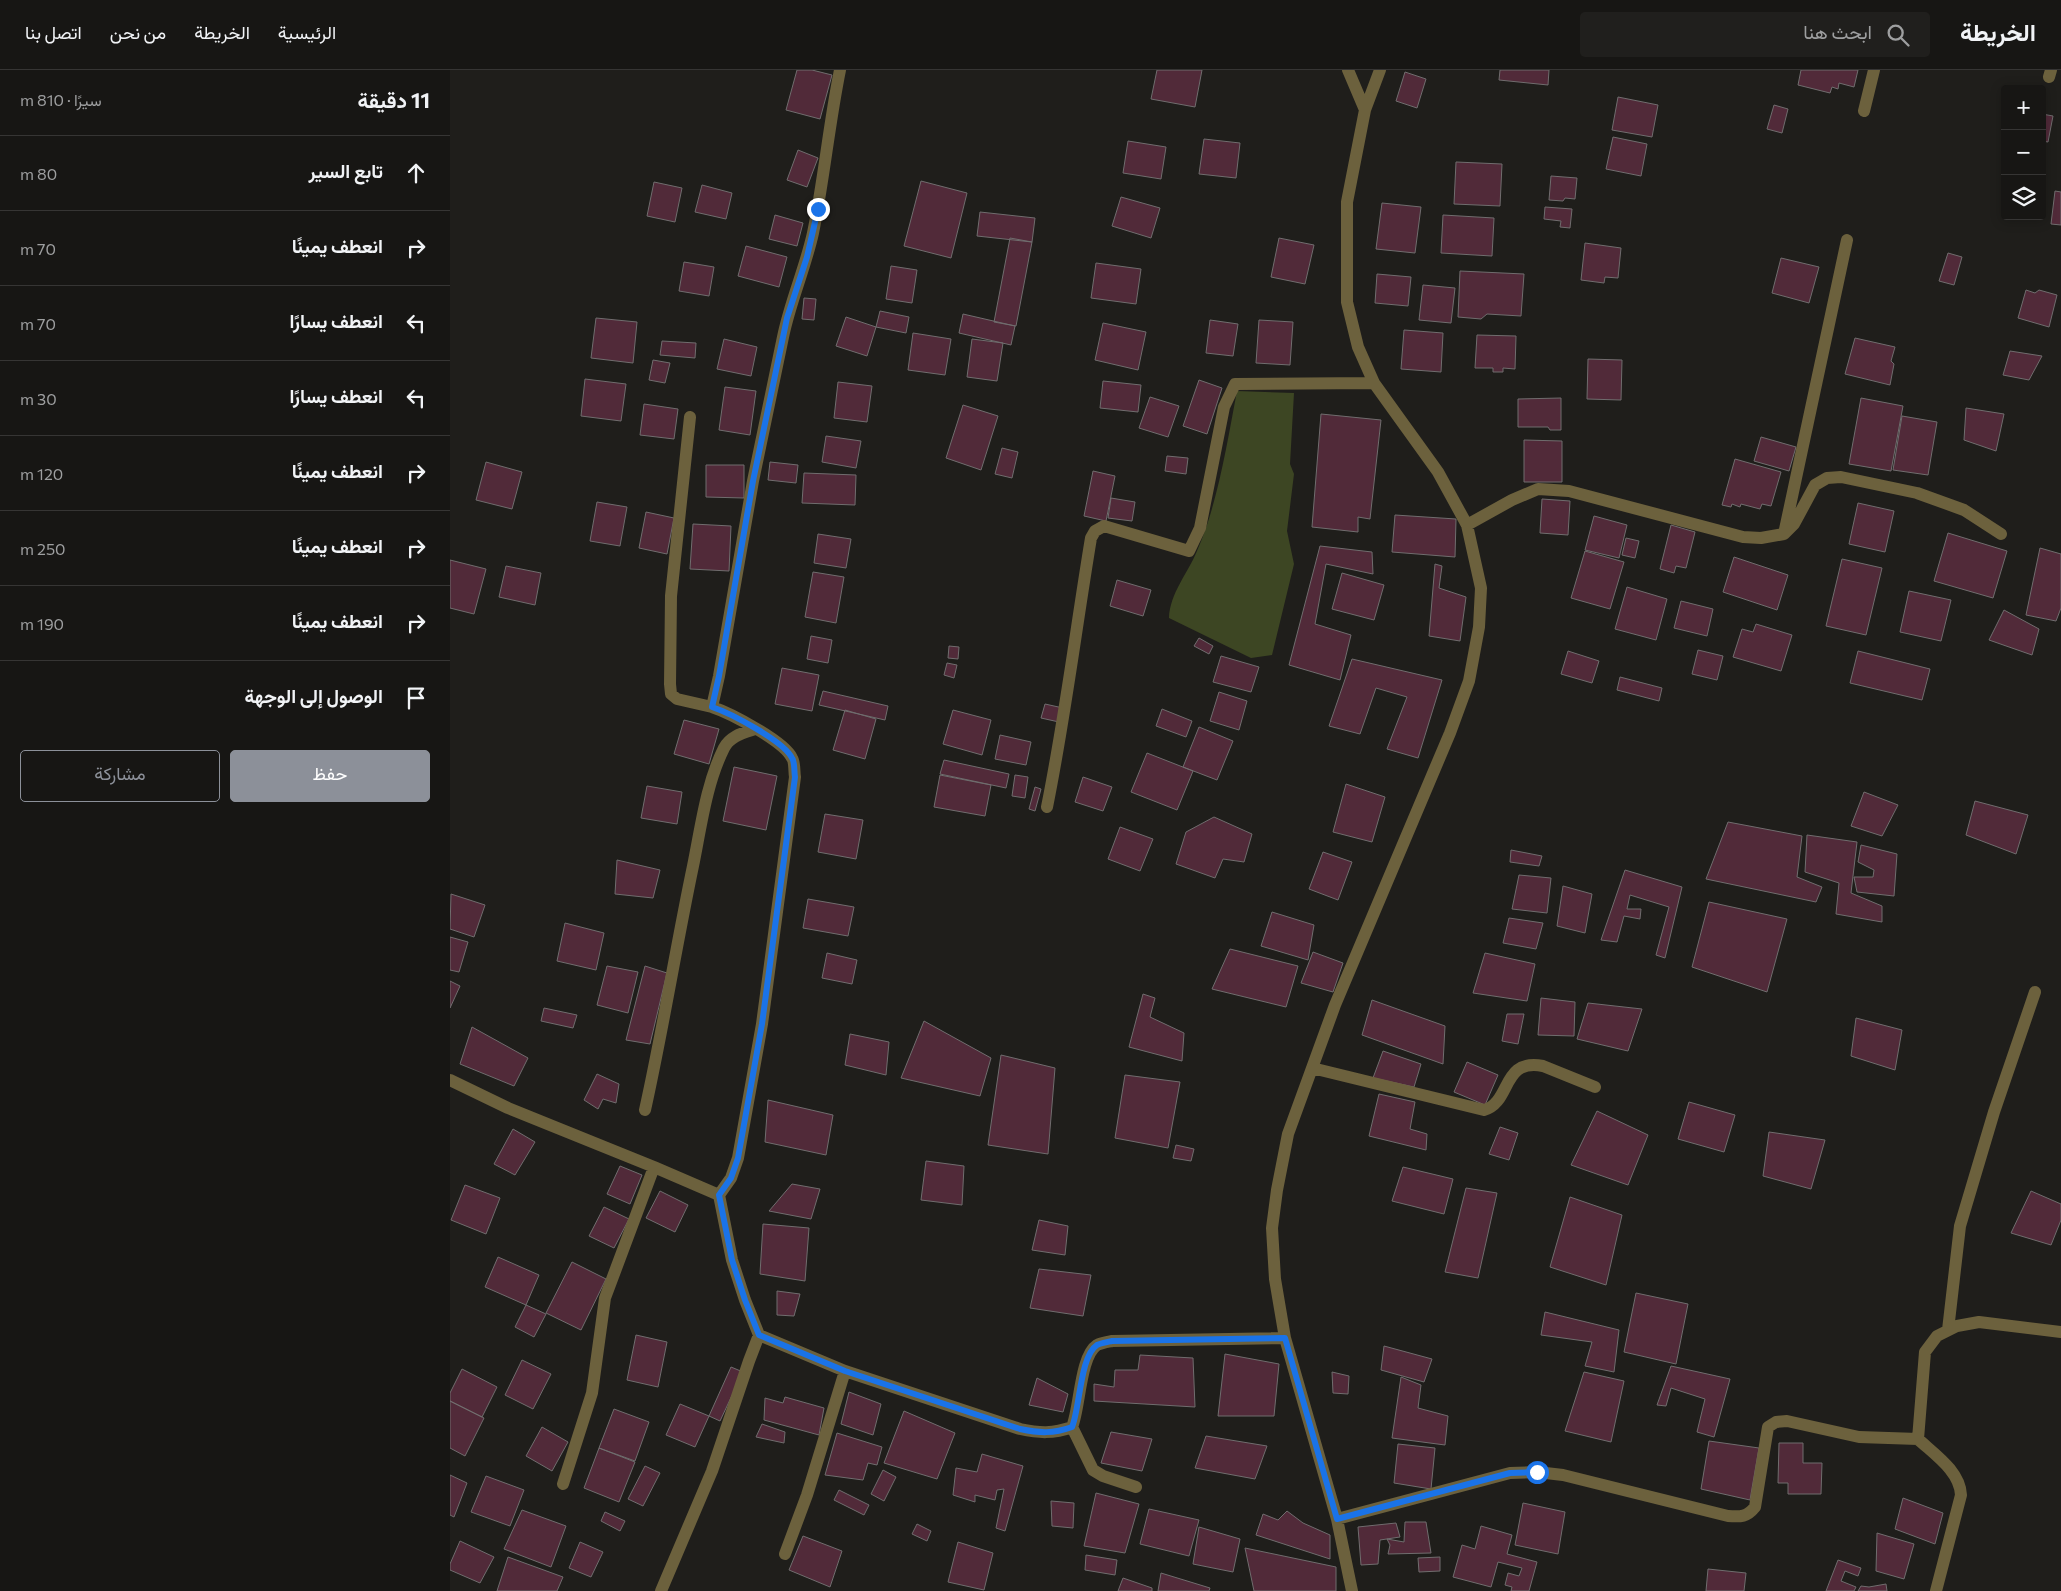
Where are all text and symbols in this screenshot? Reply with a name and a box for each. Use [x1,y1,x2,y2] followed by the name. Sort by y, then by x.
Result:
[1580,12,1930,57] search box
[1960,17,2036,46] text: الخريطة
[1803,20,1872,43] text: ابحث هنا
[25,21,82,43] text: اتصل بنا
[110,21,166,43] text: من نحن
[194,21,250,43] text: الخريطة
[278,21,336,43] text: الرئيسية
[1884,21,1912,49] icon: search
[2001,85,2046,220] map controls
[2001,85,2046,130] button: +
[357,87,430,112] text: 11 دقيقة
[20,90,102,109] text: سيرًا · 810 m
[2001,130,2046,175] button: −
[309,159,383,182] text: تابع السير
[402,159,430,187] icon: ahead
[20,164,57,183] text: 80 m
[2001,175,2046,220] button: layers
[807,198,830,221] route end
[292,234,383,257] text: انعطف يمينًا
[402,234,430,262] icon: right
[20,239,56,258] text: 70 m
[289,309,383,332] text: انعطف يسارًا
[402,309,430,337] icon: left
[20,314,56,333] text: 70 m
[289,384,383,407] text: انعطف يسارًا
[402,384,430,412] icon: left
[20,389,57,408] text: 30 m
[292,459,383,482] text: انعطف يمينًا
[402,459,430,487] icon: right
[20,464,63,483] text: 120 m
[292,534,383,557] text: انعطف يمينًا
[402,534,430,562] icon: right
[20,539,66,558] text: 250 m
[292,609,383,632] text: انعطف يمينًا
[402,609,430,637] icon: right
[20,614,64,633] text: 190 m
[244,684,383,707] text: الوصول إلى الوجهة
[402,684,430,712] icon: arrive
[20,750,220,802] button: مشاركة
[230,750,430,802] button: حفظ
[1526,1461,1549,1484] route start

